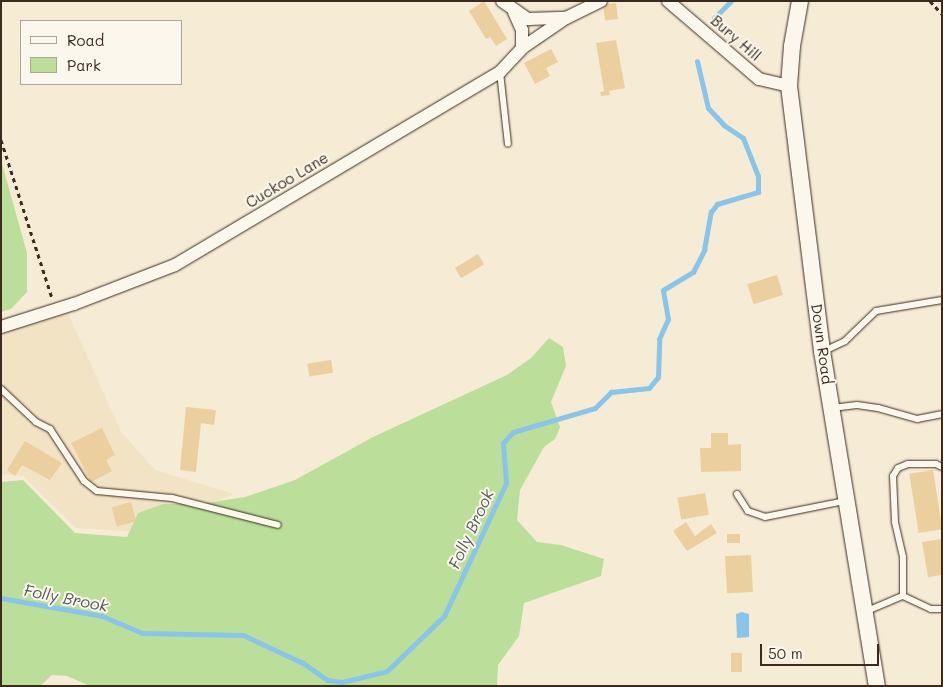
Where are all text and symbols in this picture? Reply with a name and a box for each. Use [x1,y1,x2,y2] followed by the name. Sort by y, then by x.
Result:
[707,11,765,65] street label: Bury Hill
[20,20,182,85] legend
[67,30,104,50] text: Road
[67,55,101,75] text: Park
[242,148,332,212] street label: Cuckoo Lane
[807,302,837,386] street label: Down Road
[444,486,498,572] water label: Folly Brook
[22,580,110,616] water label: Folly Brook
[763,634,882,666] scale bar
[768,643,803,663] text: 50 m

